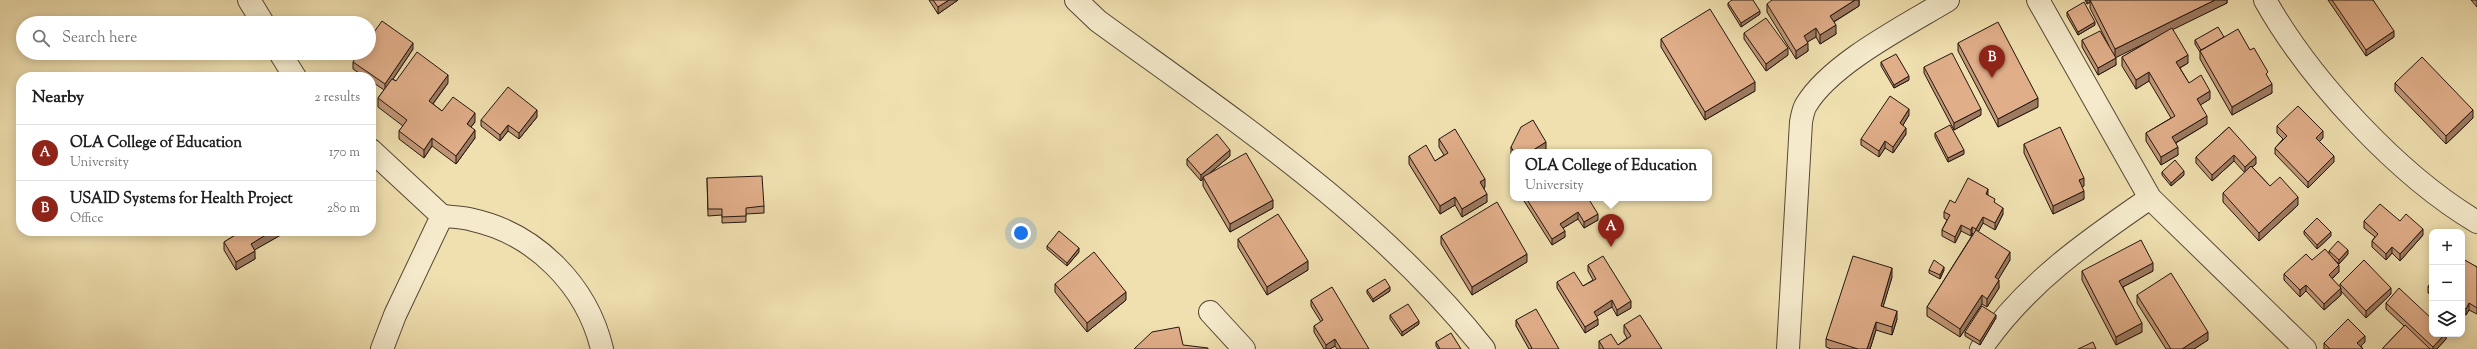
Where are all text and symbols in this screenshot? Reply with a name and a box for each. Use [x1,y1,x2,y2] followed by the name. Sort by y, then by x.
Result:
[16,16,376,60] search box
[30,27,52,49] icon: search
[62,28,137,49] text: Search here
[1979,45,2005,78] pin: B
[32,86,84,110] text: Nearby
[315,89,360,107] text: 2 results
[70,133,242,154] text: OLA College of Education
[40,144,50,162] text: A
[329,144,360,162] text: 170 m
[1510,149,1712,201] popup
[70,154,129,172] text: University
[1525,156,1697,177] text: OLA College of Education
[1525,177,1584,195] text: University
[70,189,293,210] text: USAID Systems for Health Project
[41,200,49,218] text: B
[327,200,360,218] text: 280 m
[70,210,103,228] text: Office
[1598,214,1624,247] pin: A
[1011,223,1031,243] your location
[2429,229,2465,337] map controls
[2429,229,2465,265] button: +
[2429,265,2465,301] button: −
[2429,301,2465,337] button: layers

